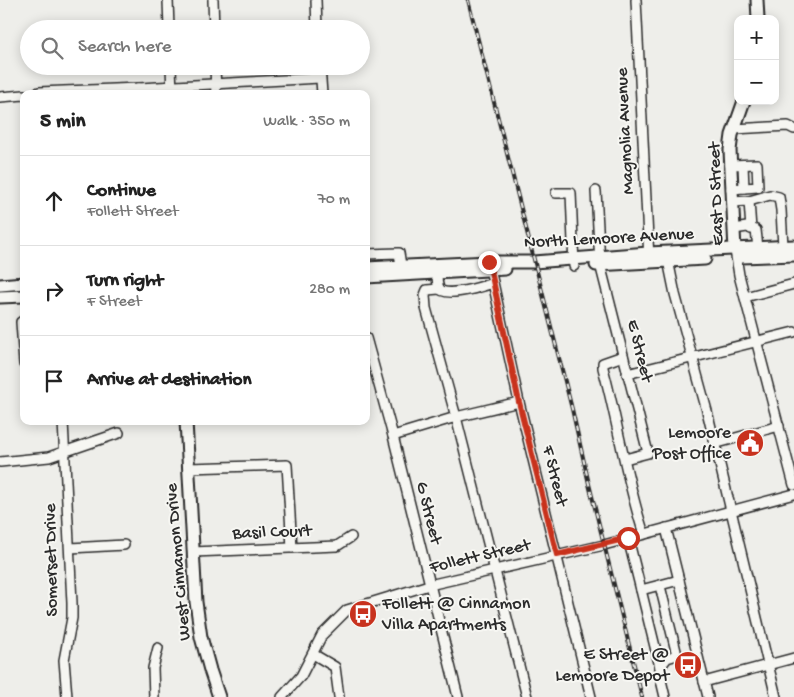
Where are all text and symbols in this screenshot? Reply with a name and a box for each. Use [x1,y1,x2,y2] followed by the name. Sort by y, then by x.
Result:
[734,15,779,105] map controls
[734,15,779,60] button: +
[20,20,370,75] search box
[38,34,66,62] icon: search
[78,36,172,59] text: Search here
[734,60,779,105] button: −
[612,66,640,195] street label: Magnolia Avenue
[40,110,85,135] text: 5 min
[263,113,350,132] text: Walk · 350 m
[705,140,729,246] street label: East D Street
[87,180,156,203] text: Continue
[40,187,68,215] icon: ahead
[317,191,350,210] text: 70 m
[87,203,178,222] text: Follett Street
[523,224,695,254] street label: North Lemoore Avenue
[478,251,501,274] route end
[87,270,163,293] text: Turn right
[40,277,68,305] icon: right
[309,281,350,300] text: 280 m
[87,293,142,312] text: F Street
[621,318,657,386] street label: E Street
[40,367,68,395] icon: arrive
[87,369,251,392] text: Arrive at destination
[651,423,732,465] place label: Lemoore Post Office
[735,428,765,458] public building icon: Lemoore Post Office
[536,443,572,510] street label: F Street
[410,480,446,548] street label: G Street
[162,482,196,641] street label: West Cinnamon Drive
[41,503,63,617] street label: Somerset Drive
[231,521,314,545] street label: Basil Court
[617,527,640,550] route start
[427,535,534,579] street label: Follett Street
[381,594,531,636] place label: Follett @ Cinnamon Villa Apartments
[348,599,378,629] bus stop icon: Follett @ Cinnamon Villa Apartments
[555,645,671,687] place label: E Street @ Lemoore Depot
[673,650,703,680] bus stop icon: E Street @ Lemoore Depot

